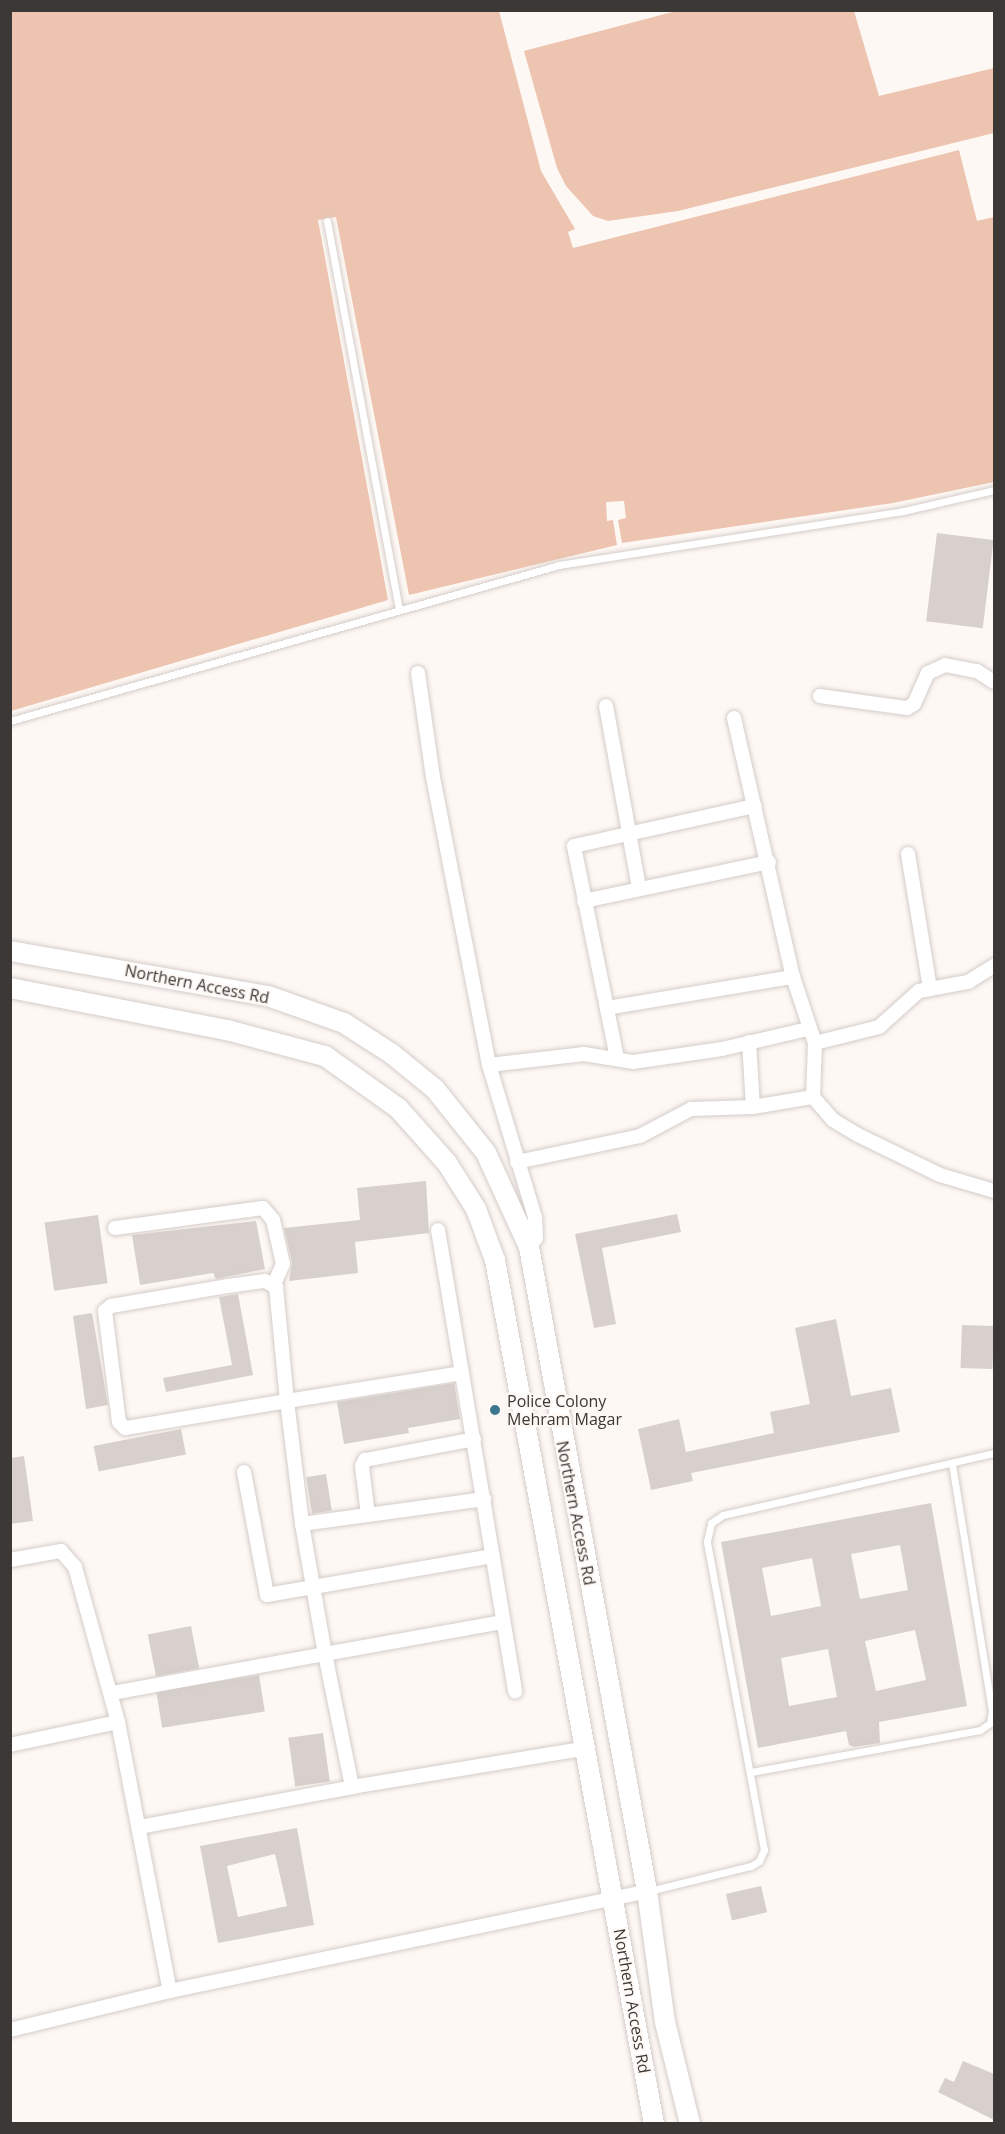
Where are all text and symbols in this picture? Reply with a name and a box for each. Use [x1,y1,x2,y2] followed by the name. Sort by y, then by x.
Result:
[123,961,271,1007] street label: Northern Access Rd
[507,1391,622,1429] place label: Police Colony Mehram Magar
[488,1403,502,1417] marker: Police Colony Mehram Magar
[553,1439,599,1587] street label: Northern Access Rd
[610,1927,654,2075] street label: Northern Access Rd

